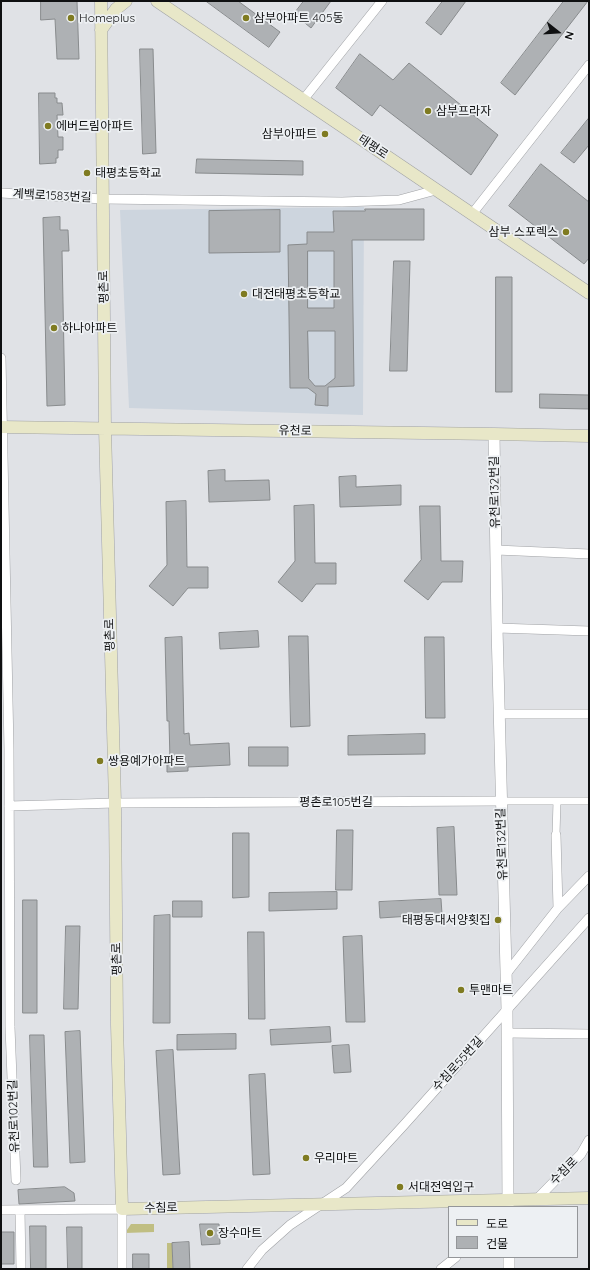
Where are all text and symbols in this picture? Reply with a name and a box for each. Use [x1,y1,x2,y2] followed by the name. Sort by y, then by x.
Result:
[79,11,135,25] place label: Homeplus
[254,11,344,25] place label: 삼부아파트 405동
[538,12,578,52] north arrow
[66,13,76,23] marker: Homeplus
[241,13,251,23] marker: 삼부아파트 405동
[562,30,577,41] text: N
[436,104,491,118] place label: 삼부프라자
[423,106,433,116] marker: 삼부프라자
[56,119,133,133] place label: 에버드림아파트
[43,121,53,131] marker: 에버드림아파트
[262,127,317,141] place label: 삼부아파트
[320,129,330,139] marker: 삼부아파트
[355,132,391,162] street label: 태평로
[95,166,161,180] place label: 태평초등학교
[82,168,92,178] marker: 태평초등학교
[12,187,92,205] street label: 계백로1583번길
[488,225,558,239] place label: 삼부 스포렉스
[561,227,571,237] marker: 삼부 스포렉스
[97,270,111,304] street label: 평촌로
[252,287,340,301] place label: 대전태평초등학교
[239,289,249,299] marker: 대전태평초등학교
[62,321,117,335] place label: 하나아파트
[49,323,59,333] marker: 하나아파트
[278,424,312,438] street label: 유천로
[487,456,503,528] street label: 유천로132번길
[103,618,117,652] street label: 평촌로
[108,754,185,768] place label: 쌍용예가아파트
[95,756,105,766] marker: 쌍용예가아파트
[299,795,373,809] street label: 평촌로105번길
[494,807,510,881] street label: 유천로132번길
[402,913,490,927] place label: 태평동대서양횟집
[493,915,503,925] marker: 태평동대서양횟집
[110,942,124,976] street label: 평촌로
[469,983,513,997] place label: 투맨마트
[456,985,466,995] marker: 투맨마트
[430,1034,486,1094] street label: 수침로55번길
[6,1079,22,1153] street label: 유천로102번길
[314,1151,358,1165] place label: 우리마트
[301,1153,311,1163] marker: 우리마트
[547,1154,581,1188] street label: 수침로
[408,1180,474,1194] place label: 서대전역입구
[395,1182,405,1192] marker: 서대전역입구
[144,1201,178,1215] street label: 수침로
[448,1206,578,1258] legend
[486,1216,508,1231] text: 도로
[218,1226,262,1240] place label: 장수마트
[205,1228,215,1238] marker: 장수마트
[486,1236,508,1251] text: 건물

